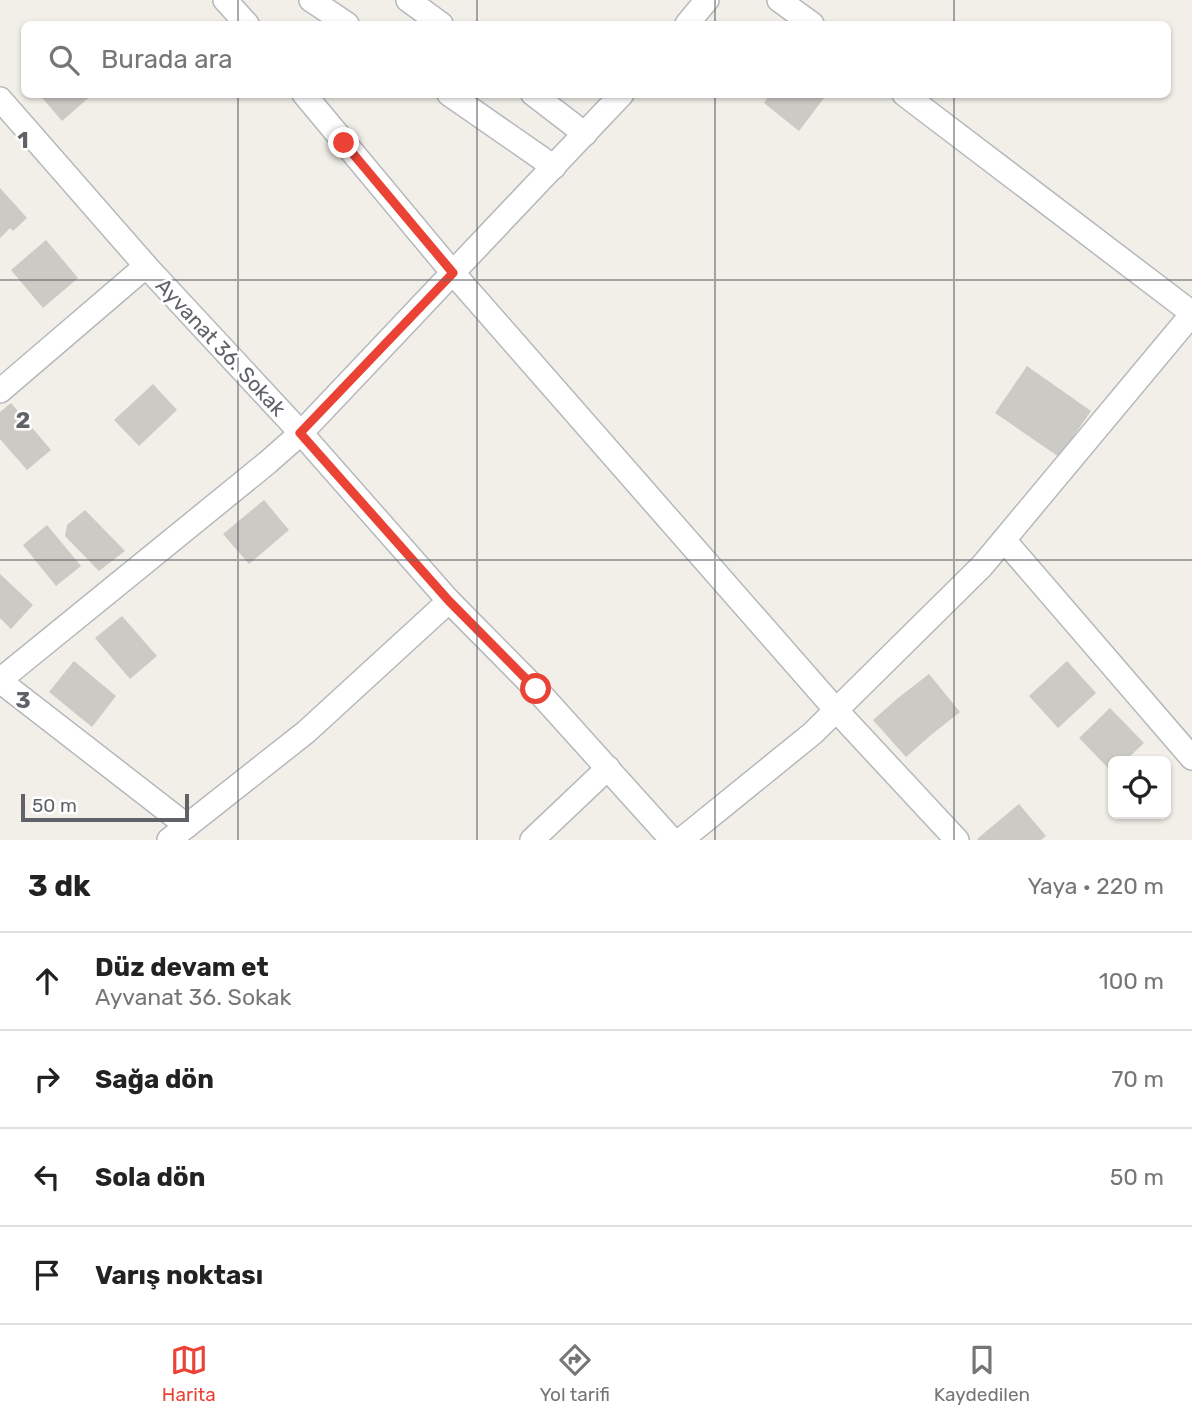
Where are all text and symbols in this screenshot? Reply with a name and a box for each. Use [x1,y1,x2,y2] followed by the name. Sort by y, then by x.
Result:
[21,21,1171,98] search box
[45,41,83,79] icon: search
[101,44,233,75] text: Burada ara
[17,126,29,154] text: 1
[328,127,359,158] route end
[151,273,291,421] street label: Ayvanat 36. Sokak
[16,406,30,434] text: 2
[520,673,551,704] route start
[15,686,31,714] text: 3
[1108,756,1171,819] map controls
[1108,756,1171,819] button: locate
[21,791,189,823] scale bar
[32,794,77,817] text: 50 m
[28,868,91,904] text: 3 dk
[1027,872,1164,900] text: Yaya · 220 m
[95,952,269,983] text: Düz devam et
[28,962,66,1000] icon: ahead
[1099,967,1164,995] text: 100 m
[95,983,291,1011] text: Ayvanat 36. Sokak
[28,1060,66,1098] icon: right
[95,1064,214,1095] text: Sağa dön
[1112,1065,1164,1093] text: 70 m
[28,1158,66,1196] icon: left
[95,1162,205,1193] text: Sola dön
[1110,1163,1164,1191] text: 50 m
[28,1256,66,1294] icon: arrive
[95,1260,263,1291] text: Varış noktası
[162,1341,216,1406] tab: Harita
[539,1341,610,1406] tab: Yol tarifi
[934,1341,1030,1406] tab: Kaydedilen

